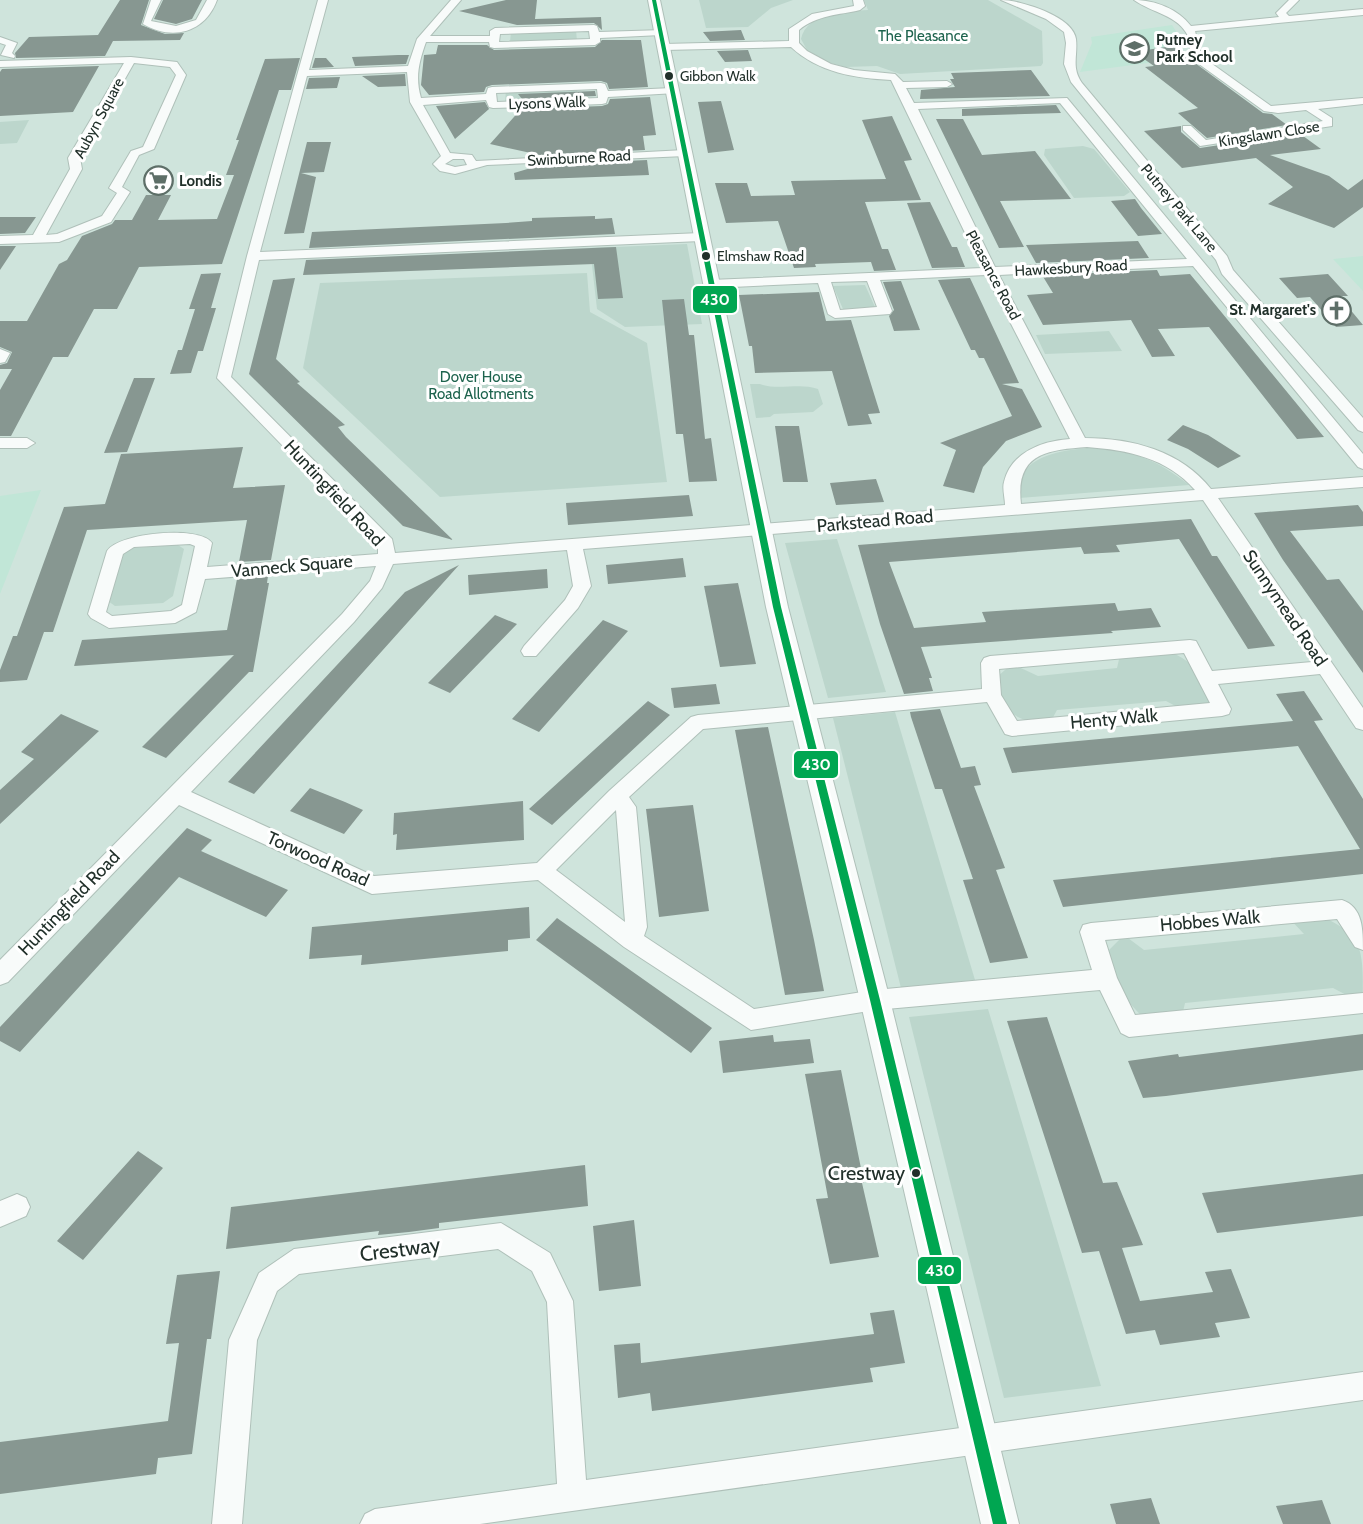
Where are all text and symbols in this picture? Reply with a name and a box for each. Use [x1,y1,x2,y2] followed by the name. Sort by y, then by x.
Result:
[878,27,968,45] park label: The Pleasance
[1156,31,1233,66] place label: Putney Park School
[1119,33,1151,65] school or university icon: Putney Park School
[680,67,756,85] place label: Gibbon Walk
[663,70,675,82] marker: Gibbon Walk
[70,74,128,161] street label: Aubyn Square
[508,93,586,113] street label: Lysons Walk
[1217,117,1321,151] street label: Kingslawn Close
[527,146,631,170] street label: Swinburne Road
[1137,160,1221,256] street label: Putney Park Lane
[142,165,174,197] supermarket icon: Londis
[179,172,222,190] place label: Londis
[962,227,1024,323] street label: Pleasance Road
[717,247,804,265] place label: Elmshaw Road
[700,250,712,262] marker: Elmshaw Road
[1014,256,1128,280] street label: Hawkesbury Road
[692,285,738,314] line badge: 430
[700,290,730,309] text: 430
[1321,294,1353,326] church icon: St. Margaret's
[1229,301,1316,319] place label: St. Margaret's
[428,368,534,403] park label: Dover House Road Allotments
[279,435,389,551] street label: Huntingfield Road
[816,505,934,537] street label: Parkstead Road
[1238,546,1332,670] street label: Sunnymead Road
[230,550,354,582] street label: Vanneck Square
[1069,704,1160,734] street label: Henty Walk
[793,750,839,779] line badge: 430
[801,755,831,774] text: 430
[263,827,373,891] street label: Torwood Road
[14,846,124,960] street label: Huntingfield Road
[1159,906,1262,936] street label: Hobbes Walk
[828,1161,905,1185] place label: Crestway
[910,1167,922,1179] marker: Crestway
[358,1232,442,1266] street label: Crestway
[917,1256,962,1285] line badge: 430
[925,1261,955,1280] text: 430

